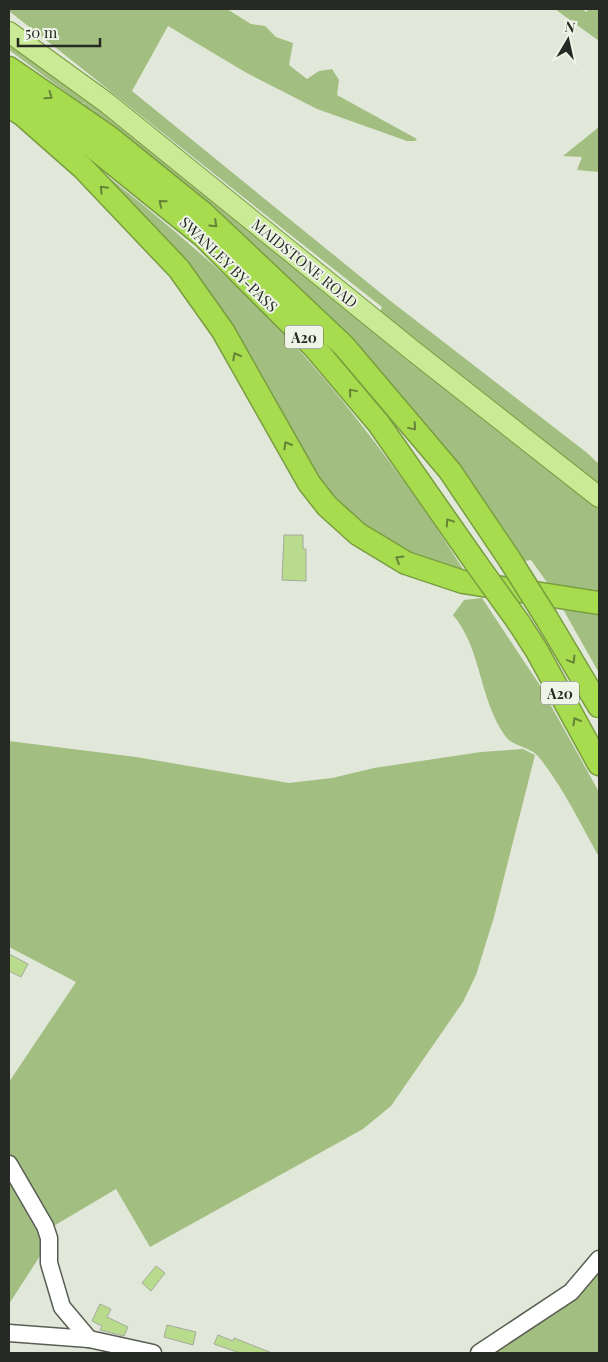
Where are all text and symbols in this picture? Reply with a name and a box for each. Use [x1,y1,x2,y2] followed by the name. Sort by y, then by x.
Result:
[18,15,100,47] scale bar
[543,15,593,65] north arrow
[564,16,577,37] text: N
[25,22,58,42] text: 50 m
[43,90,53,99] one-way arrow
[100,185,109,194] one-way arrow
[159,200,168,209] one-way arrow
[176,212,282,316] street label: SWANLEY BY-PASS
[248,214,362,312] street label: MAIDSTONE ROAD
[209,218,218,227] one-way arrow
[285,326,323,348] road number: A20
[233,352,243,361] one-way arrow
[349,389,357,398] one-way arrow
[407,422,416,431] one-way arrow
[283,442,293,451] one-way arrow
[445,518,455,527] one-way arrow
[395,555,404,565] one-way arrow
[566,655,576,664] one-way arrow
[541,681,579,704] road number: A20
[572,717,582,726] one-way arrow

